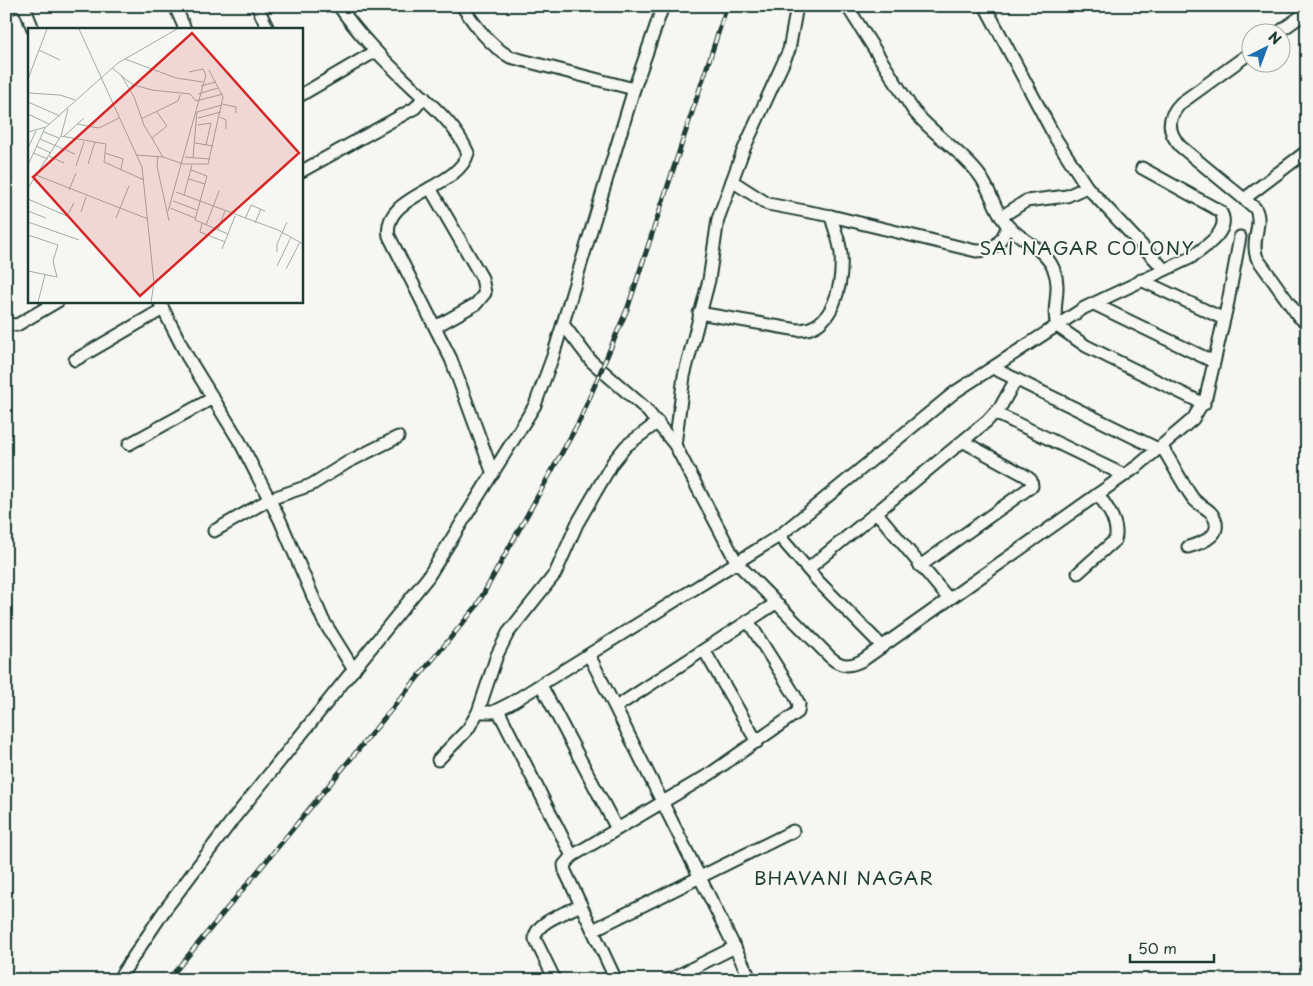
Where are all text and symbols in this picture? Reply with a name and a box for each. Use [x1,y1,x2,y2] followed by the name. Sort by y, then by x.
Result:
[1240,22,1290,72] north arrow
[1264,26,1286,49] text: N
[28,28,302,302] inset map
[979,233,1195,261] district label: SAI NAGAR COLONY
[754,863,934,891] district label: BHAVANI NAGAR
[1130,931,1214,963] scale bar
[1138,936,1177,959] text: 50 m

